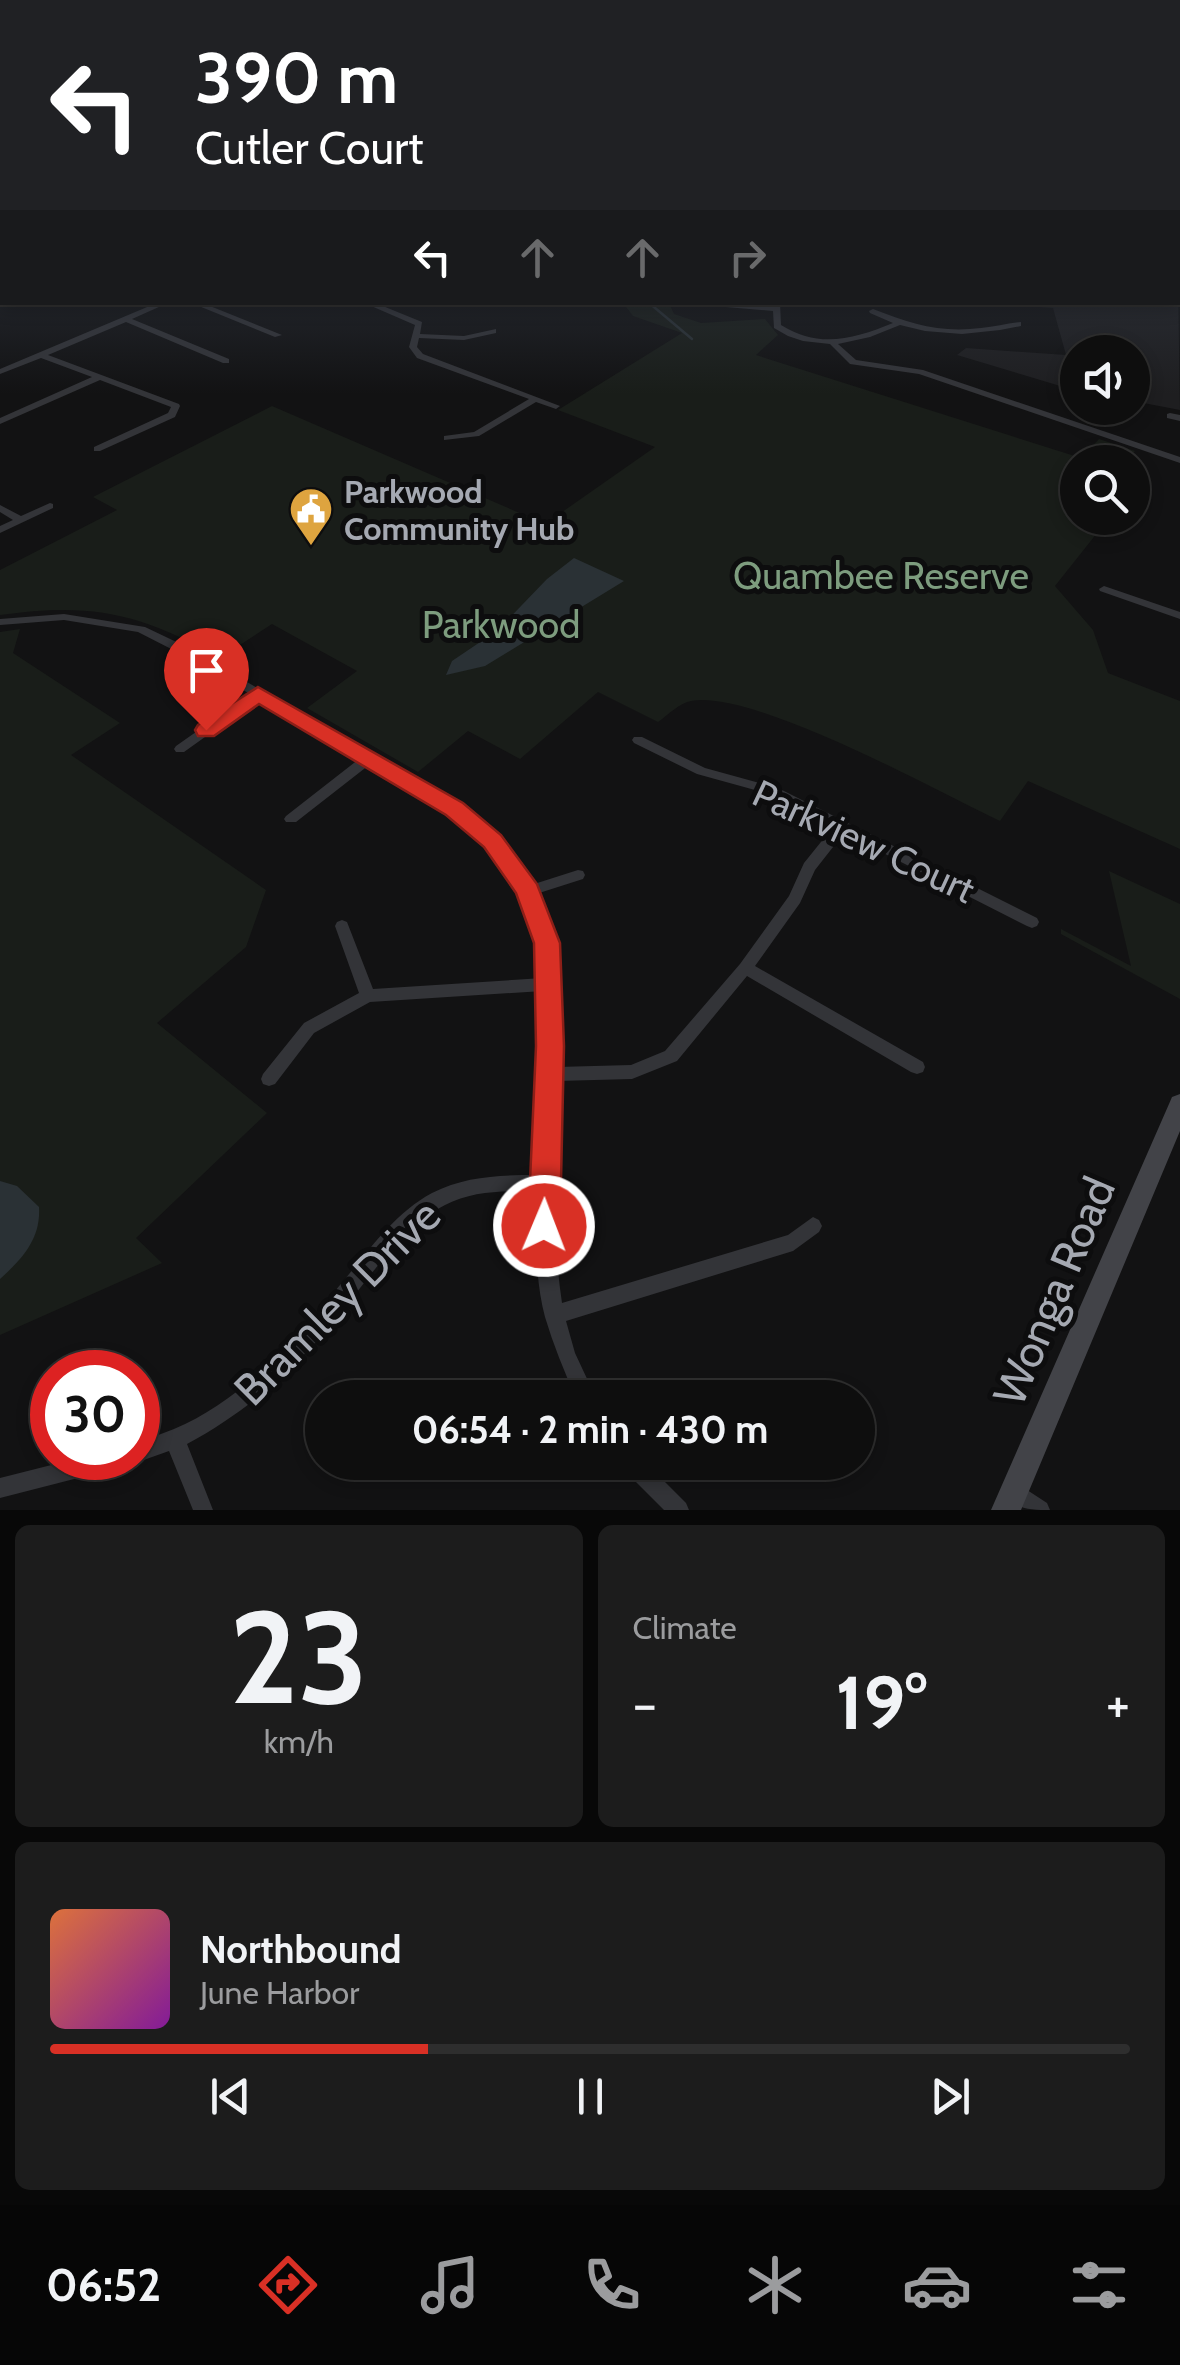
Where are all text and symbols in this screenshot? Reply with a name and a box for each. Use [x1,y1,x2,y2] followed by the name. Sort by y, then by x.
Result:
[195,35,398,121] text: 390 m
[30,40,160,170] icon: left
[195,121,423,175] text: Cutler Court
[405,230,460,285] icon: left
[510,230,565,285] icon: ahead
[615,230,670,285] icon: ahead
[720,230,775,285] icon: right
[1060,335,1150,535] map controls
[1060,335,1150,425] button: sound
[1060,445,1150,535] button: search
[344,472,574,548] place label: Parkwood Community Hub
[288,486,334,547] public building icon: Parkwood Community Hub
[733,552,1029,599] park label: Quambee Reserve
[422,601,580,648] park label: Parkwood
[164,628,249,731] pin
[179,643,234,698] icon: arrive
[746,769,983,913] street label: Parkview Court
[982,1169,1126,1413] street label: Wonga Road
[492,1174,596,1278] position arrow
[223,1188,451,1416] street label: Bramley Drive
[30,1350,160,1480] speed limit sign: 30
[412,1406,768,1453] text: 06:54 · 2 min · 430 m
[229,1578,368,1736] text: 23
[633,1608,737,1647] text: Climate
[836,1657,927,1748] text: 19°
[633,1670,657,1737] text: −
[1106,1670,1130,1737] text: +
[264,1722,334,1761] text: km/h
[200,1926,402,1973] text: Northbound
[200,1973,359,2012] text: June Harbor
[203,2069,258,2124] icon: previous
[563,2069,618,2124] icon: pause
[923,2069,978,2124] icon: next
[253,2250,323,2320] icon: directions
[415,2250,485,2320] icon: music
[577,2250,647,2320] icon: phone
[740,2250,810,2320] icon: climate
[902,2250,972,2320] icon: car
[1064,2250,1134,2320] icon: filters
[46,2258,161,2312] text: 06:52

